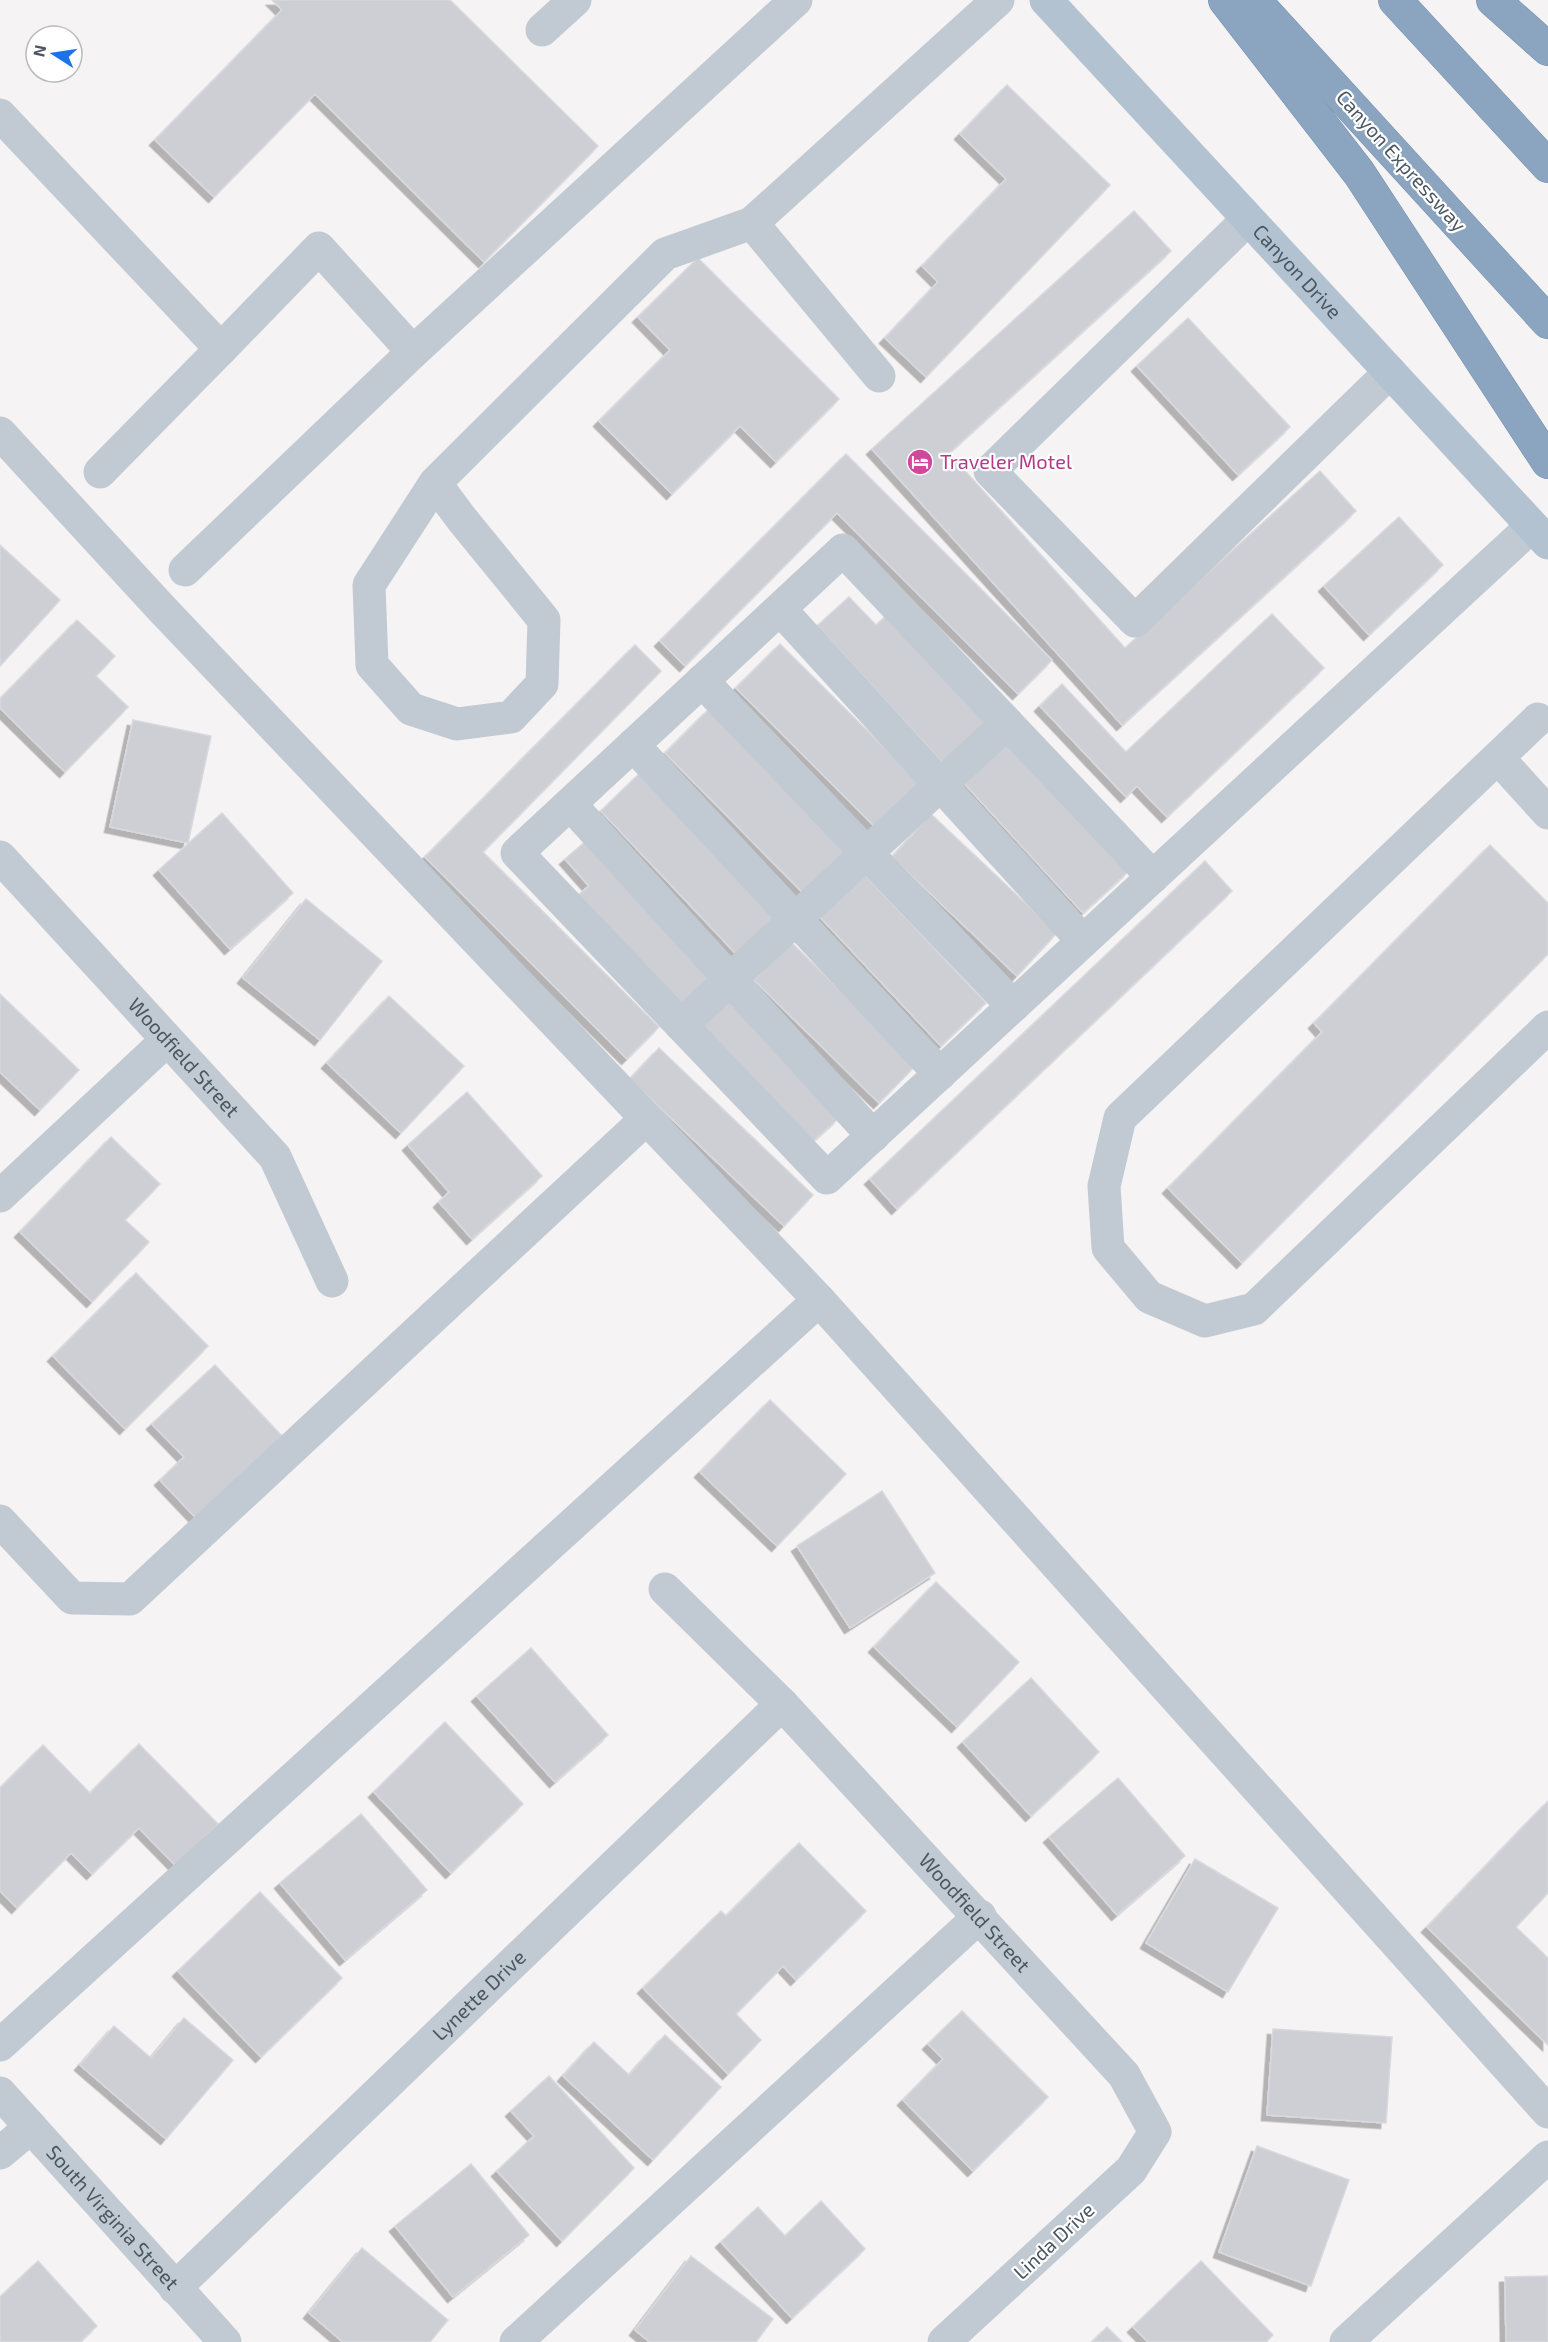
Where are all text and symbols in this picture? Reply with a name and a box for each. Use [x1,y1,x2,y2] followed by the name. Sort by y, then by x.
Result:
[24,24,84,84] north arrow
[28,43,49,58] text: N
[1332,85,1472,236] street label: Canyon Expressway
[1249,219,1347,323] street label: Canyon Drive
[905,447,935,477] hotel icon: Traveler Motel
[940,449,1072,473] place label: Traveler Motel
[124,992,245,1122] street label: Woodfield Street
[914,1848,1036,1977] street label: Woodfield Street
[427,1944,530,2045] street label: Lynette Drive
[42,2140,185,2294] street label: South Virginia Street
[1008,2197,1099,2284] street label: Linda Drive

